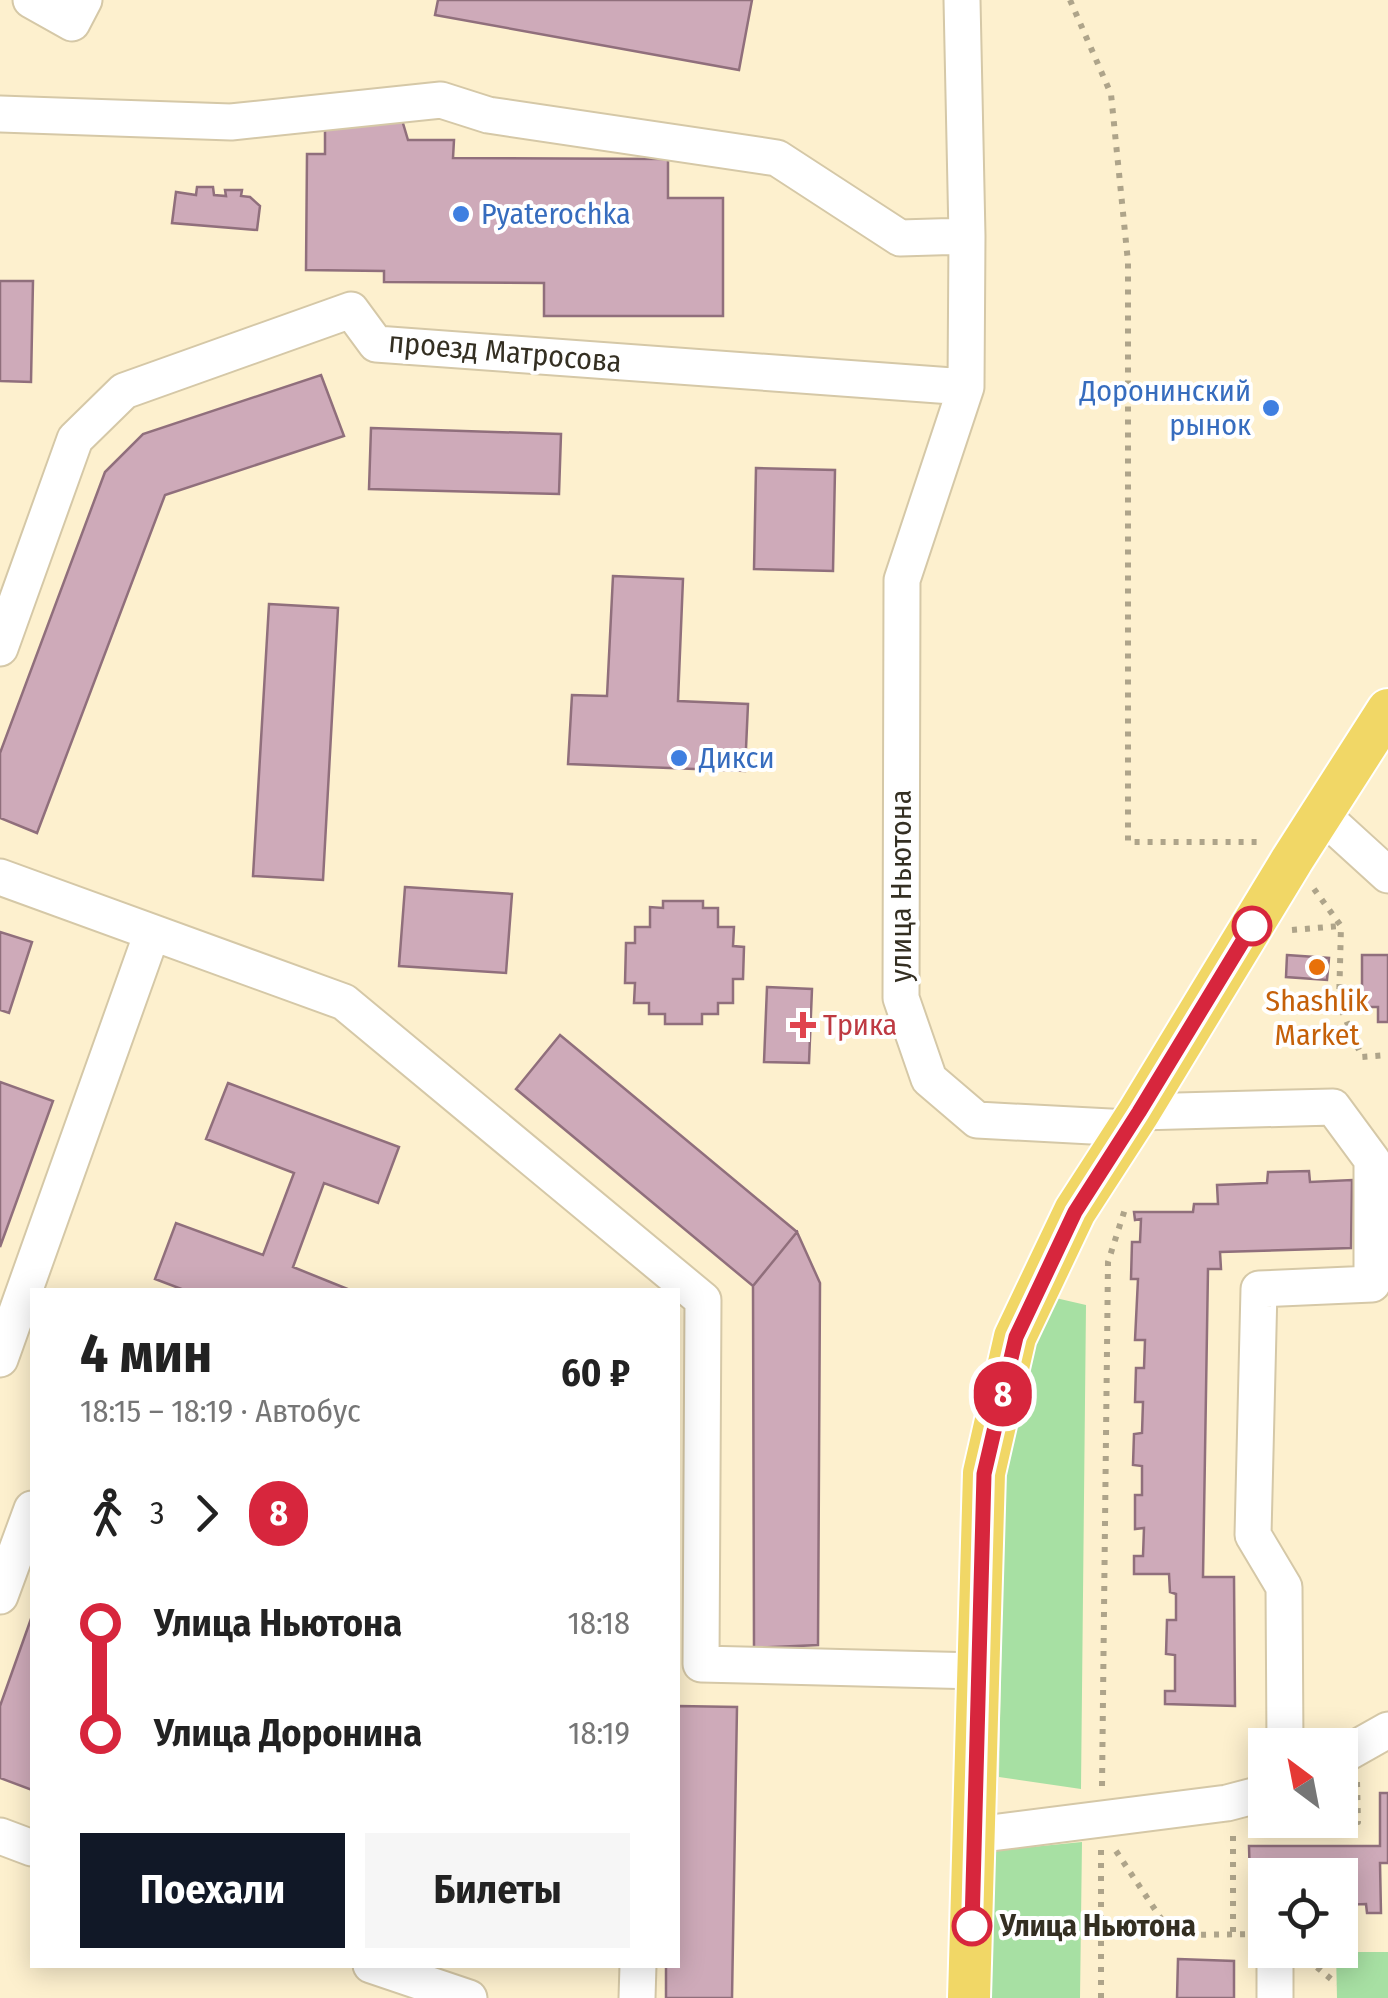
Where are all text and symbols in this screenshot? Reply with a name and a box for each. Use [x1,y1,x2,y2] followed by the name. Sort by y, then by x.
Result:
[481,196,631,232] place label: Pyaterochka
[450,203,472,225] marker: Pyaterochka
[387,324,623,380] street label: проезд Матросова
[1079,373,1251,443] place label: Доронинский рынок
[1260,397,1282,419] marker: Доронинский рынок
[698,740,775,776] place label: Дикси
[668,747,690,769] marker: Дикси
[883,790,919,982] street label: улица Ньютона
[1233,907,1271,945] unlabelled marker
[1306,956,1328,978] marker: Shashlik Market
[1265,983,1369,1053] place label: Shashlik Market
[823,1007,897,1043] place label: Трика
[792,1014,814,1036] marker: Трика
[80,1321,212,1387] text: 4 мин
[561,1350,630,1396] text: 60 ₽
[970,1362,1036,1426] line badge: 8
[994,1373,1012,1415] text: 8
[80,1392,361,1430] text: 18:15 – 18:19 · Автобус
[80,1486,135,1541] icon: walk
[179,1486,234,1541] icon: forward
[269,1492,288,1534] text: 8
[150,1494,164,1532] text: 3
[154,1600,402,1646] text: Улица Ньютона
[568,1604,630,1642] text: 18:18
[154,1710,422,1756] text: Улица Доронина
[568,1714,630,1752] text: 18:19
[1248,1728,1358,1838] north arrow
[1248,1728,1358,1968] map controls
[80,1833,345,1948] button: Поехали
[365,1833,630,1948] button: Билеты
[1248,1858,1358,1968] button: locate
[953,1907,991,1945] marker: Улица Ньютона
[999,1908,1196,1944] place label: Улица Ньютона

